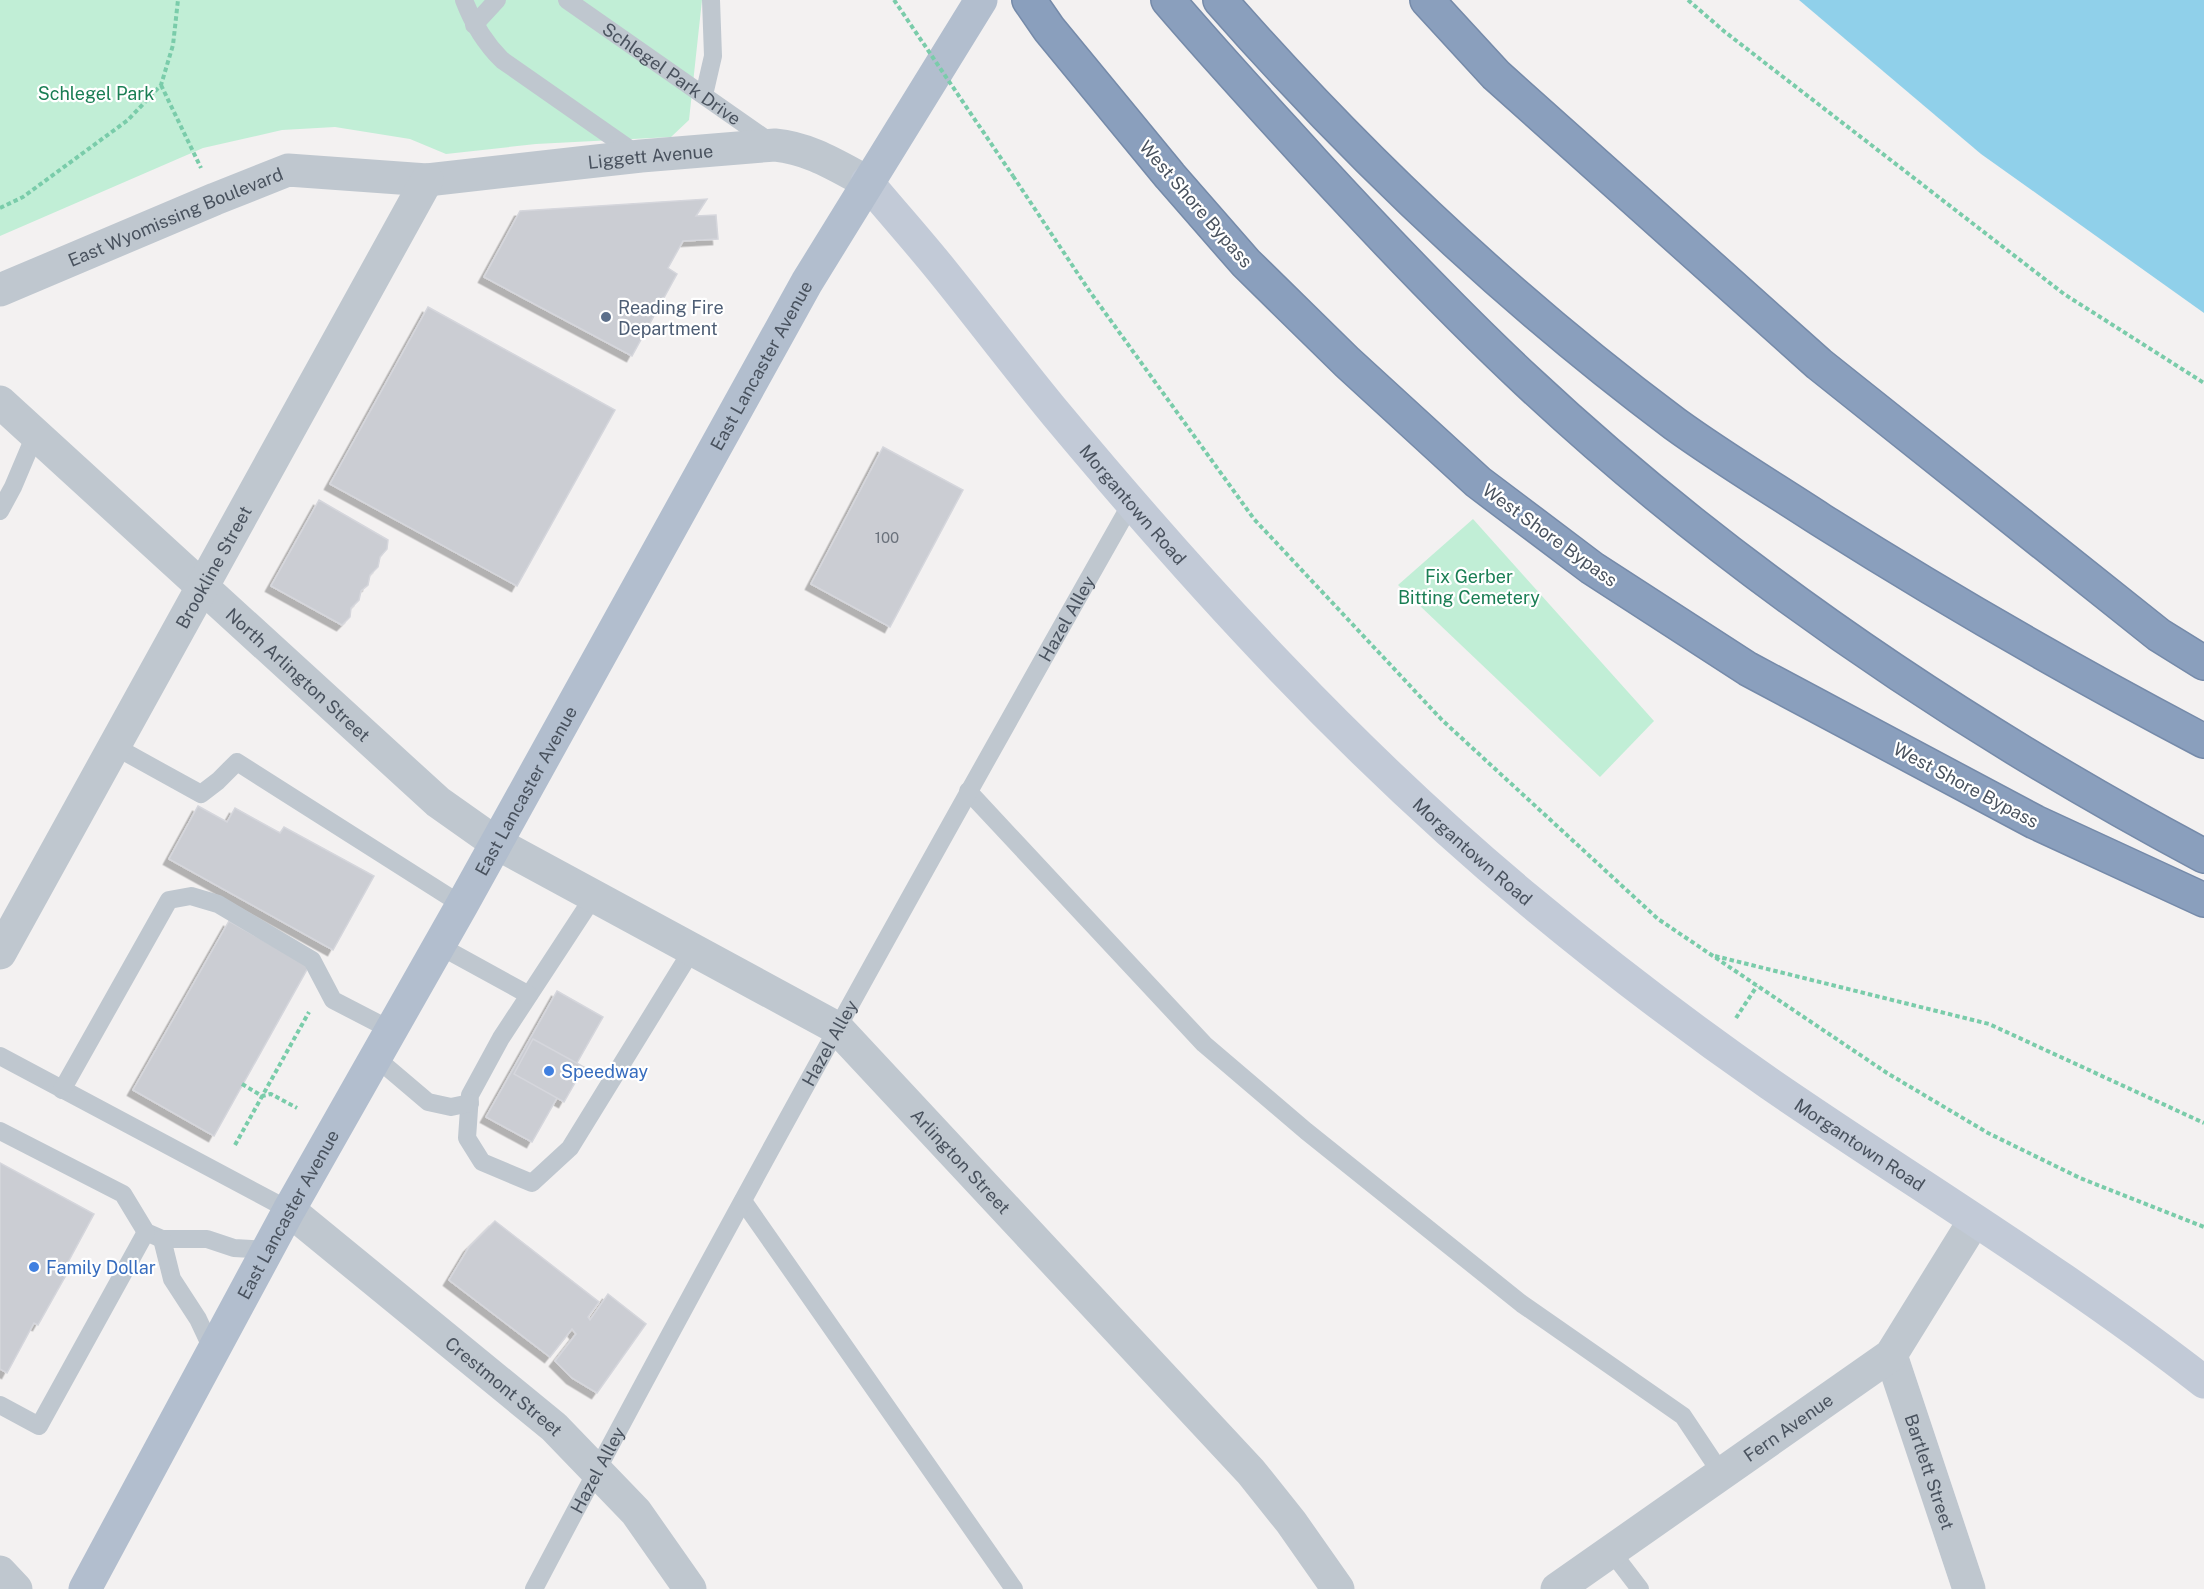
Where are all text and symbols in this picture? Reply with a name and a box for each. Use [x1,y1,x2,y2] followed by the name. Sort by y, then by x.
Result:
[599,18,745,129] street label: Schlegel Park Drive
[38,83,154,104] park label: Schlegel Park
[1135,136,1257,272] street label: West Shore Bypass
[586,140,714,172] street label: Liggett Avenue
[65,163,286,271] street label: East Wyomissing Boulevard
[706,277,816,454] street label: East Lancaster Avenue
[618,297,724,339] place label: Reading Fire Department
[599,310,613,324] marker: Reading Fire Department
[1075,440,1191,569] street label: Morgantown Road
[1479,479,1621,591] street label: West Shore Bypass
[171,502,256,632] street label: Brookline Street
[875,529,899,546] house number: 100
[1398,566,1540,608] park label: Fix Gerber Bitting Cemetery
[1034,572,1099,665] street label: Hazel Alley
[222,603,375,746] street label: North Arlington Street
[470,702,581,879] street label: East Lancaster Avenue
[1890,738,2042,832] street label: West Shore Bypass
[1409,793,1537,909] street label: Morgantown Road
[797,996,862,1089] street label: Hazel Alley
[561,1061,648,1082] place label: Speedway
[542,1064,556,1078] marker: Speedway
[1791,1093,1929,1195] street label: Morgantown Road
[907,1104,1015,1218] street label: Arlington Street
[233,1126,343,1303] street label: East Lancaster Avenue
[46,1257,156,1278] place label: Family Dollar
[27,1260,41,1274] marker: Family Dollar
[441,1332,567,1440] street label: Crestmont Street
[1739,1389,1837,1466] street label: Fern Avenue
[1901,1411,1959,1532] street label: Bartlett Street
[566,1423,629,1517] street label: Hazel Alley

